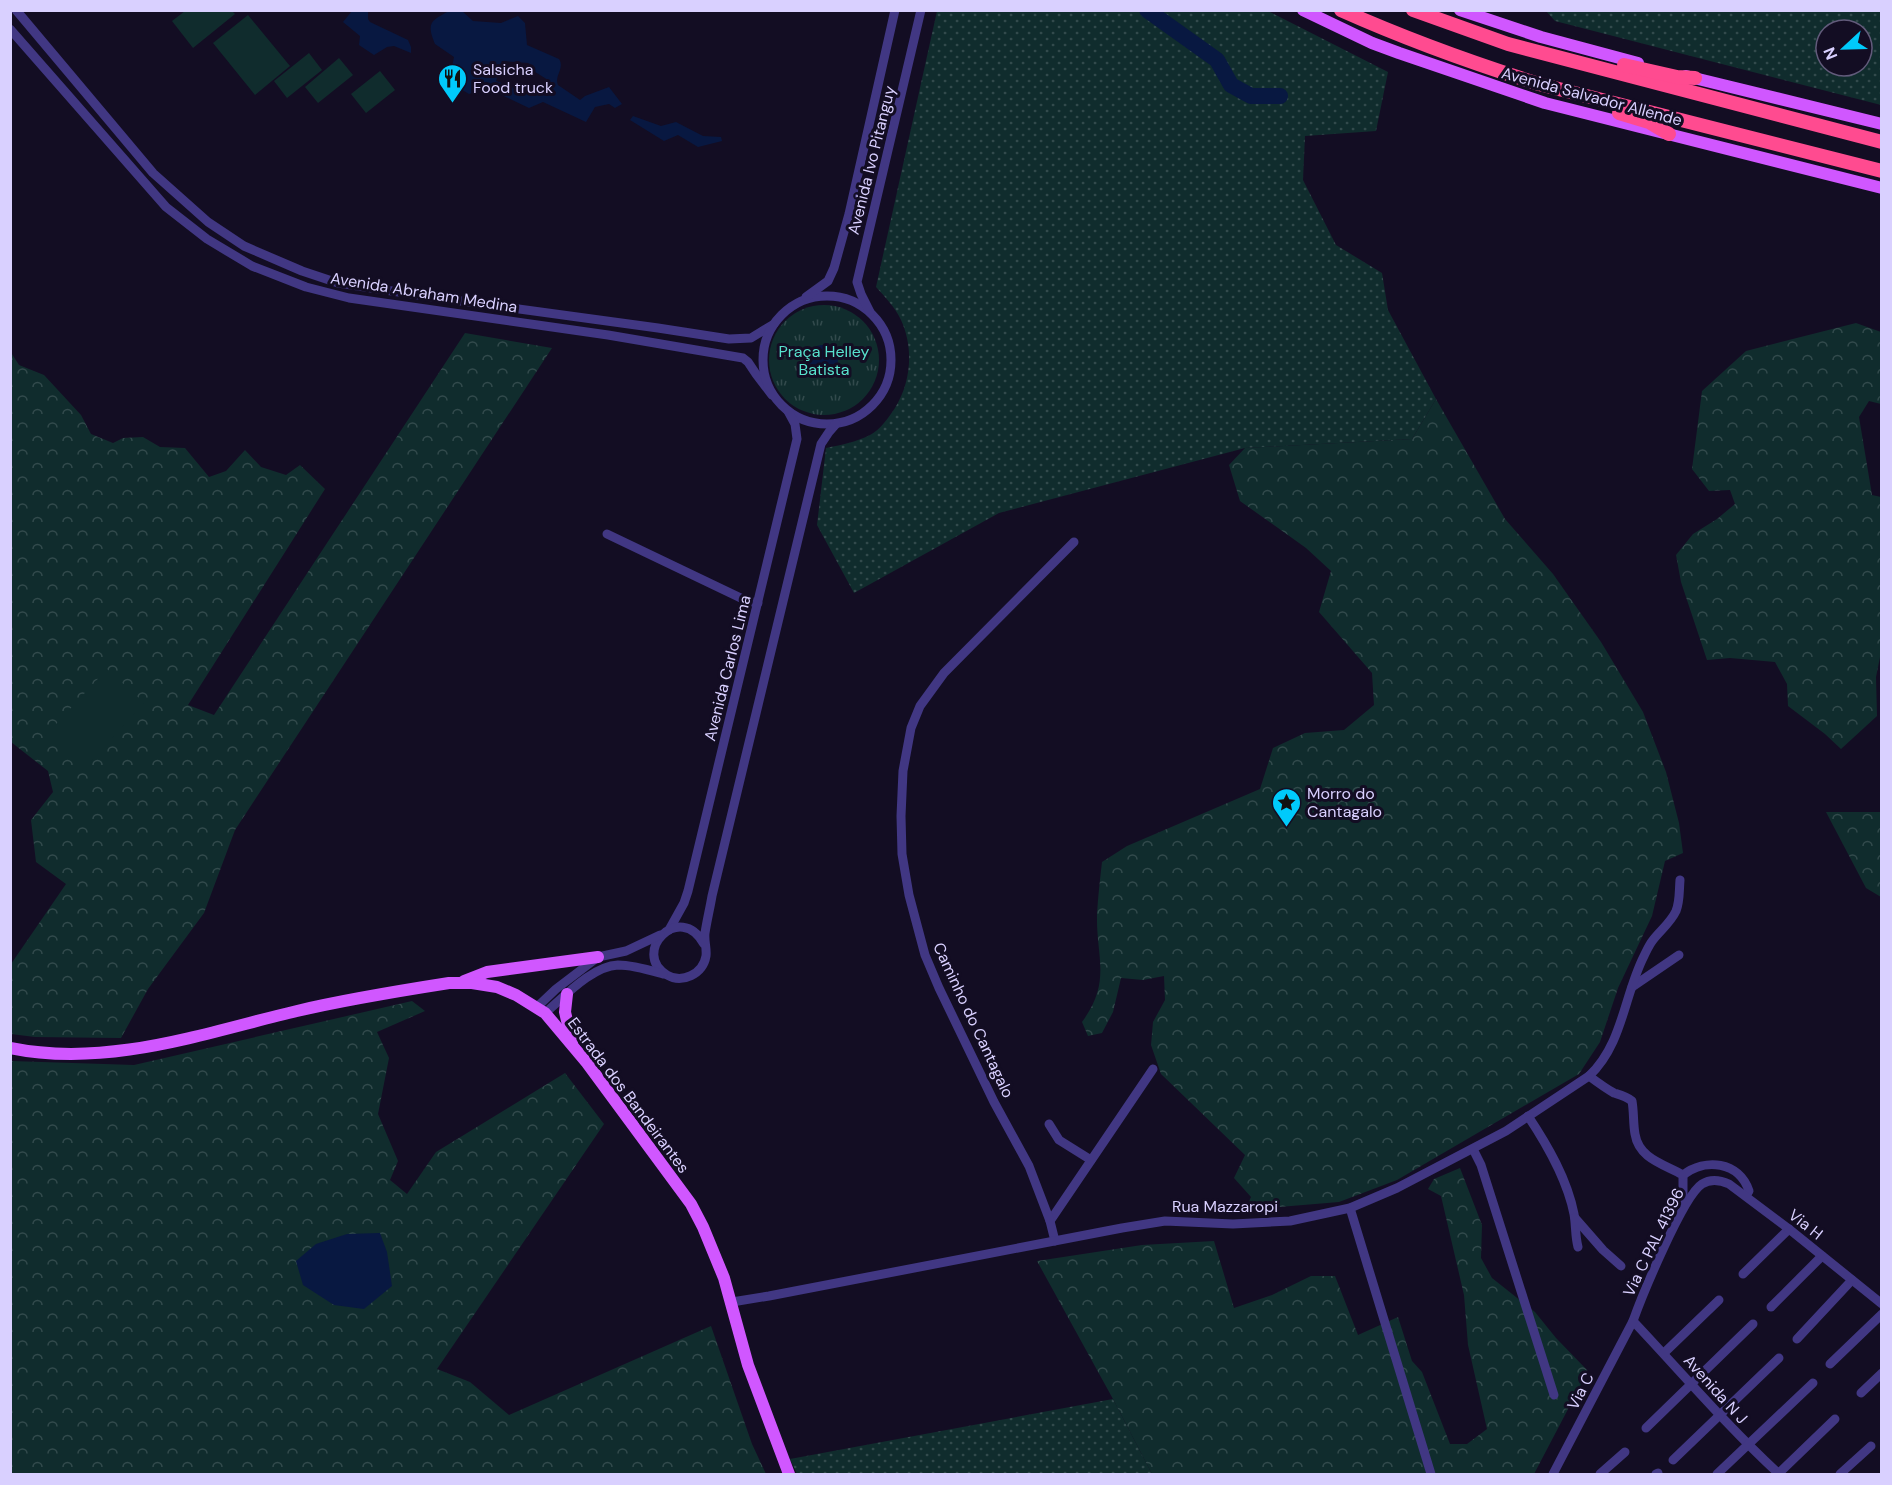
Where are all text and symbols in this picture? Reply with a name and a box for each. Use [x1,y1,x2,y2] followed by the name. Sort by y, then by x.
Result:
[1814,18,1874,78] north arrow
[1819,44,1842,63] text: N
[473,59,553,98] place label: Salsicha Food truck
[436,62,468,104] restaurant icon: Salsicha Food truck
[1499,62,1684,131] street label: Avenida Salvador Allende
[843,83,900,237] street label: Avenida Ivo Pitanguy
[329,267,519,318] street label: Avenida Abraham Medina
[779,341,869,380] park label: Praça Helley Batista
[699,593,756,743] street label: Avenida Carlos Lima
[1307,783,1382,822] place label: Morro do Cantagalo
[1270,786,1302,828] place icon: Morro do Cantagalo
[928,939,1019,1101] street label: Caminho do Cantagalo
[563,1013,694,1177] street label: Estrada dos Bandeirantes
[1618,1184,1689,1300] street label: Via C PAL 41396
[1172,1196,1278,1217] street label: Rua Mazzaropi
[1784,1204,1827,1244] street label: Via H
[1679,1350,1752,1428] street label: Avenida N J
[1562,1369,1599,1413] street label: Via C

